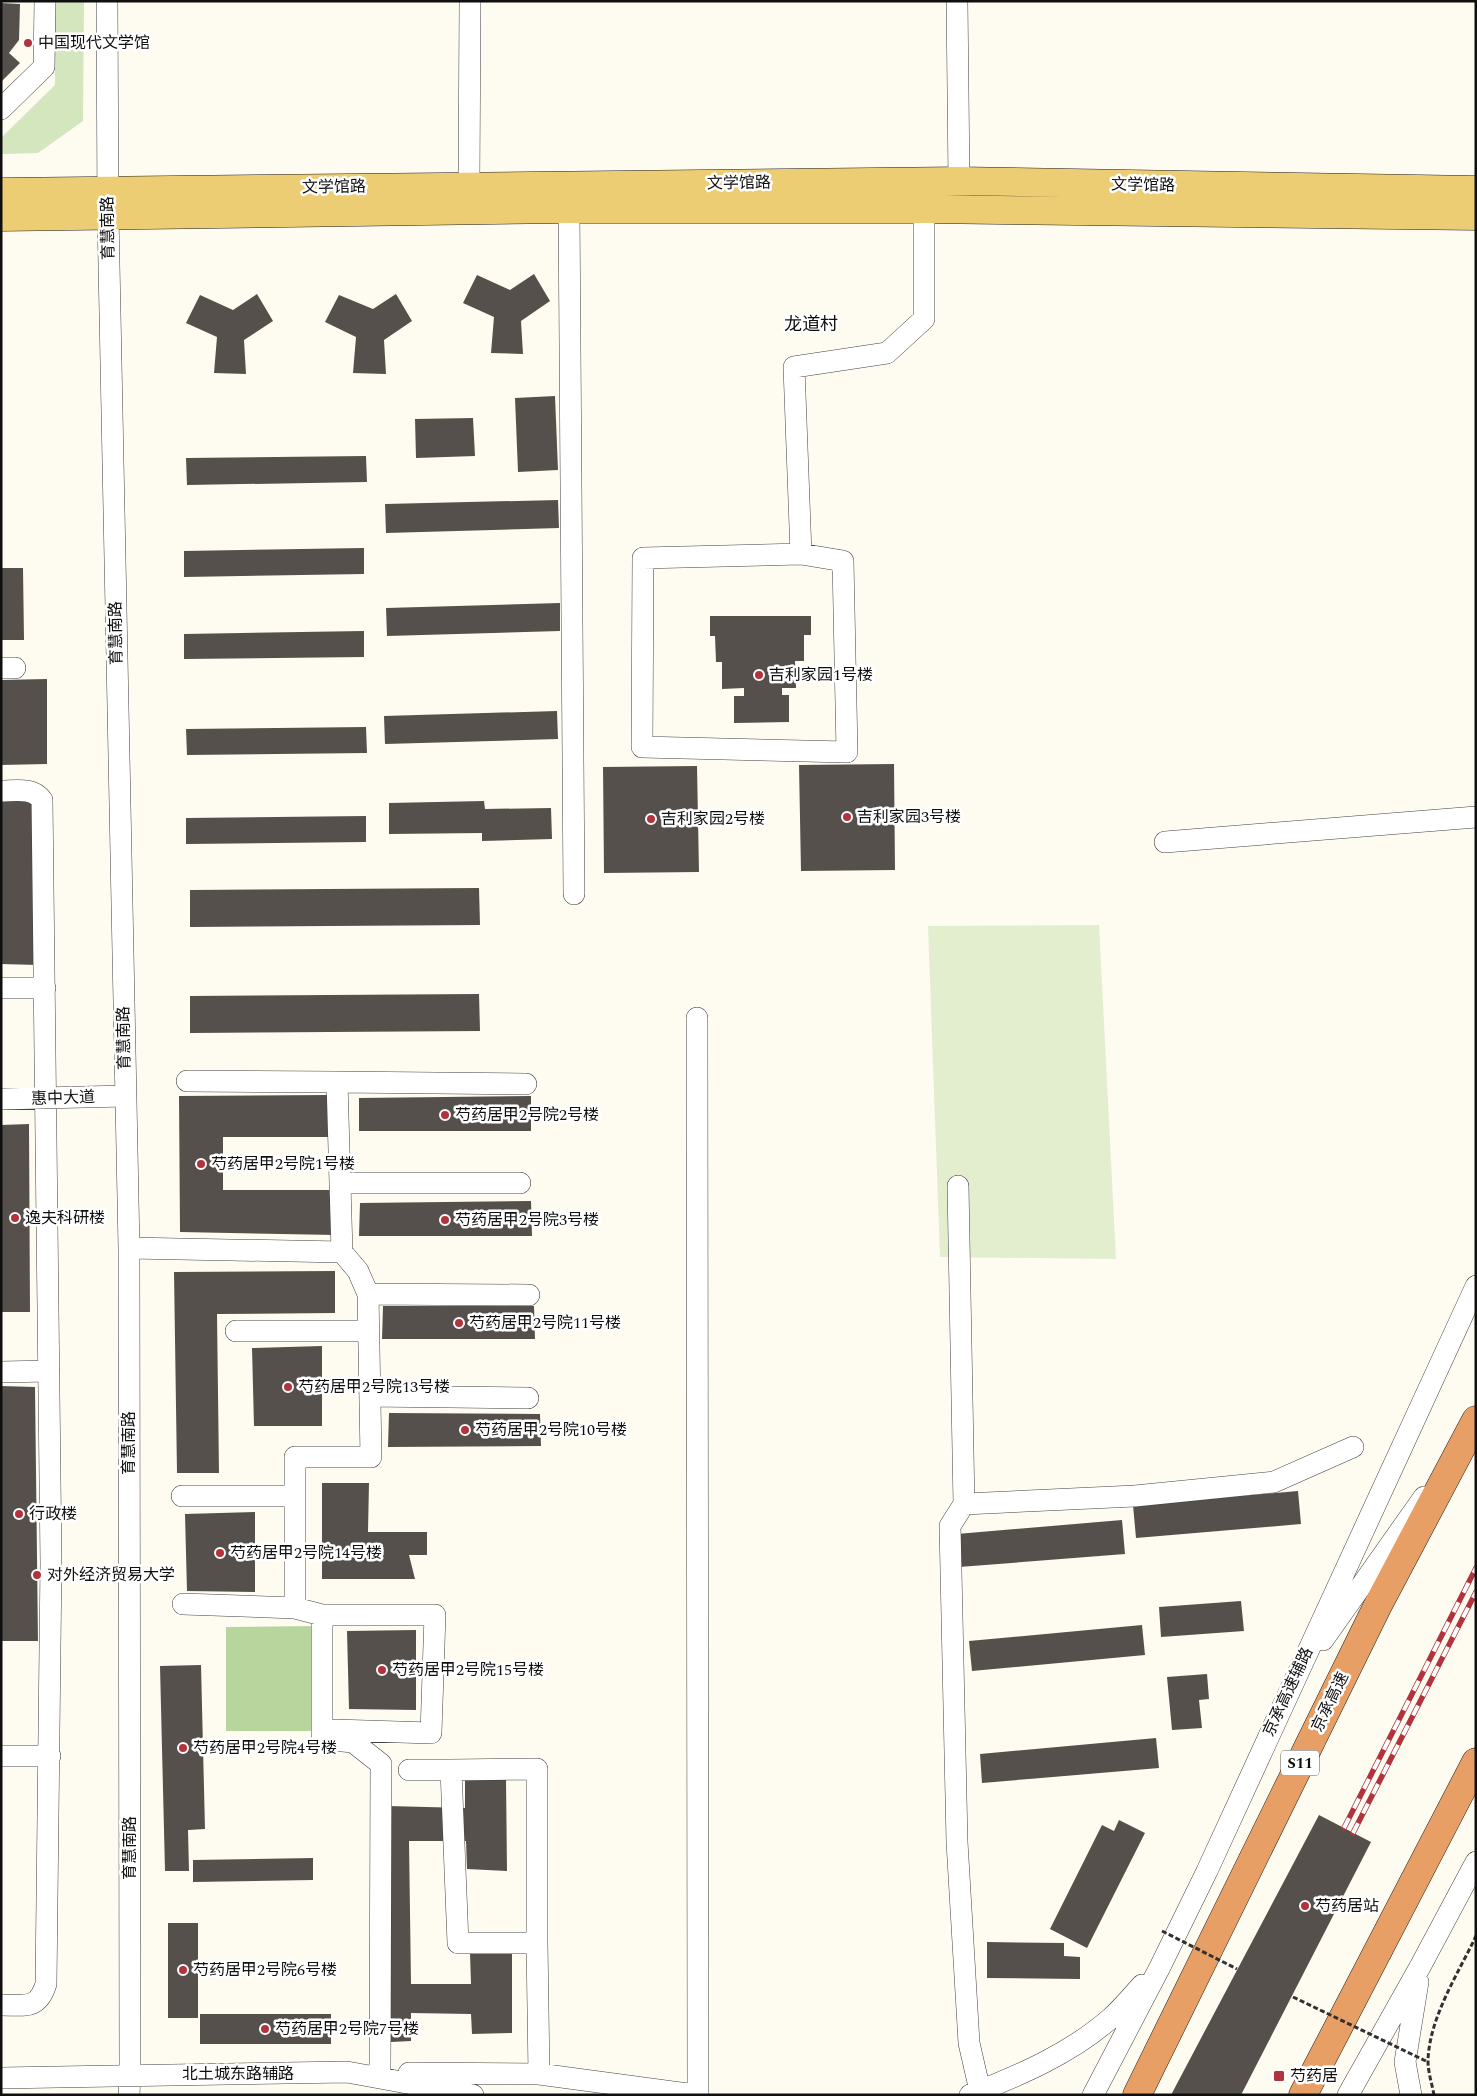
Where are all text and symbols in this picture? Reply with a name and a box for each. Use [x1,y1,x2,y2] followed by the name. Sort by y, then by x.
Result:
[38,31,150,55] place label: 中国现代文学馆
[22,37,34,49] marker: 中国现代文学馆
[707,170,771,196] street label: 文学馆路
[1111,172,1175,198] street label: 文学馆路
[302,174,366,200] street label: 文学馆路
[95,196,121,260] street label: 育慧南路
[784,311,838,338] district label: 龙道村
[103,601,129,665] street label: 育慧南路
[769,663,873,687] place label: 吉利家园1号楼
[753,669,765,681] marker: 吉利家园1号楼
[857,805,961,829] place label: 吉利家园3号楼
[661,807,765,831] place label: 吉利家园2号楼
[841,811,853,823] marker: 吉利家园3号楼
[645,813,657,825] marker: 吉利家园2号楼
[111,1006,137,1070] street label: 育慧南路
[31,1085,95,1111] street label: 惠中大道
[455,1103,599,1127] place label: 芍药居甲2号院2号楼
[439,1109,451,1121] marker: 芍药居甲2号院2号楼
[211,1152,355,1176] place label: 芍药居甲2号院1号楼
[195,1158,207,1170] marker: 芍药居甲2号院1号楼
[25,1206,105,1230] place label: 逸夫科研楼
[455,1208,599,1232] place label: 芍药居甲2号院3号楼
[9,1212,21,1224] marker: 逸夫科研楼
[439,1214,451,1226] marker: 芍药居甲2号院3号楼
[469,1311,621,1335] place label: 芍药居甲2号院11号楼
[453,1317,465,1329] marker: 芍药居甲2号院11号楼
[298,1375,450,1399] place label: 芍药居甲2号院13号楼
[282,1381,294,1393] marker: 芍药居甲2号院13号楼
[117,1411,141,1475] street label: 育慧南路
[475,1418,627,1442] place label: 芍药居甲2号院10号楼
[459,1424,471,1436] marker: 芍药居甲2号院10号楼
[29,1502,77,1526] place label: 行政楼
[13,1508,25,1520] marker: 行政楼
[230,1541,382,1565] place label: 芍药居甲2号院14号楼
[214,1547,226,1559] marker: 芍药居甲2号院14号楼
[47,1563,175,1587] place label: 对外经济贸易大学
[31,1569,43,1581] marker: 对外经济贸易大学
[1257,1643,1319,1741] street label: 京承高速辅路
[392,1658,544,1682] place label: 芍药居甲2号院15号楼
[376,1664,388,1676] marker: 芍药居甲2号院15号楼
[1305,1668,1355,1736] street label: 京承高速
[193,1736,337,1760] place label: 芍药居甲2号院4号楼
[177,1742,189,1754] marker: 芍药居甲2号院4号楼
[1281,1750,1319,1776] road number: S11
[118,1816,142,1880] street label: 育慧南路
[1315,1894,1379,1918] place label: 芍药居站
[1299,1900,1311,1912] marker: 芍药居站
[193,1958,337,1982] place label: 芍药居甲2号院6号楼
[177,1964,189,1976] marker: 芍药居甲2号院6号楼
[275,2017,419,2041] place label: 芍药居甲2号院7号楼
[259,2023,271,2035] marker: 芍药居甲2号院7号楼
[182,2062,294,2086] street label: 北土城东路辅路
[1290,2064,1338,2088] place label: 芍药居
[1272,2069,1286,2083] marker: 芍药居

